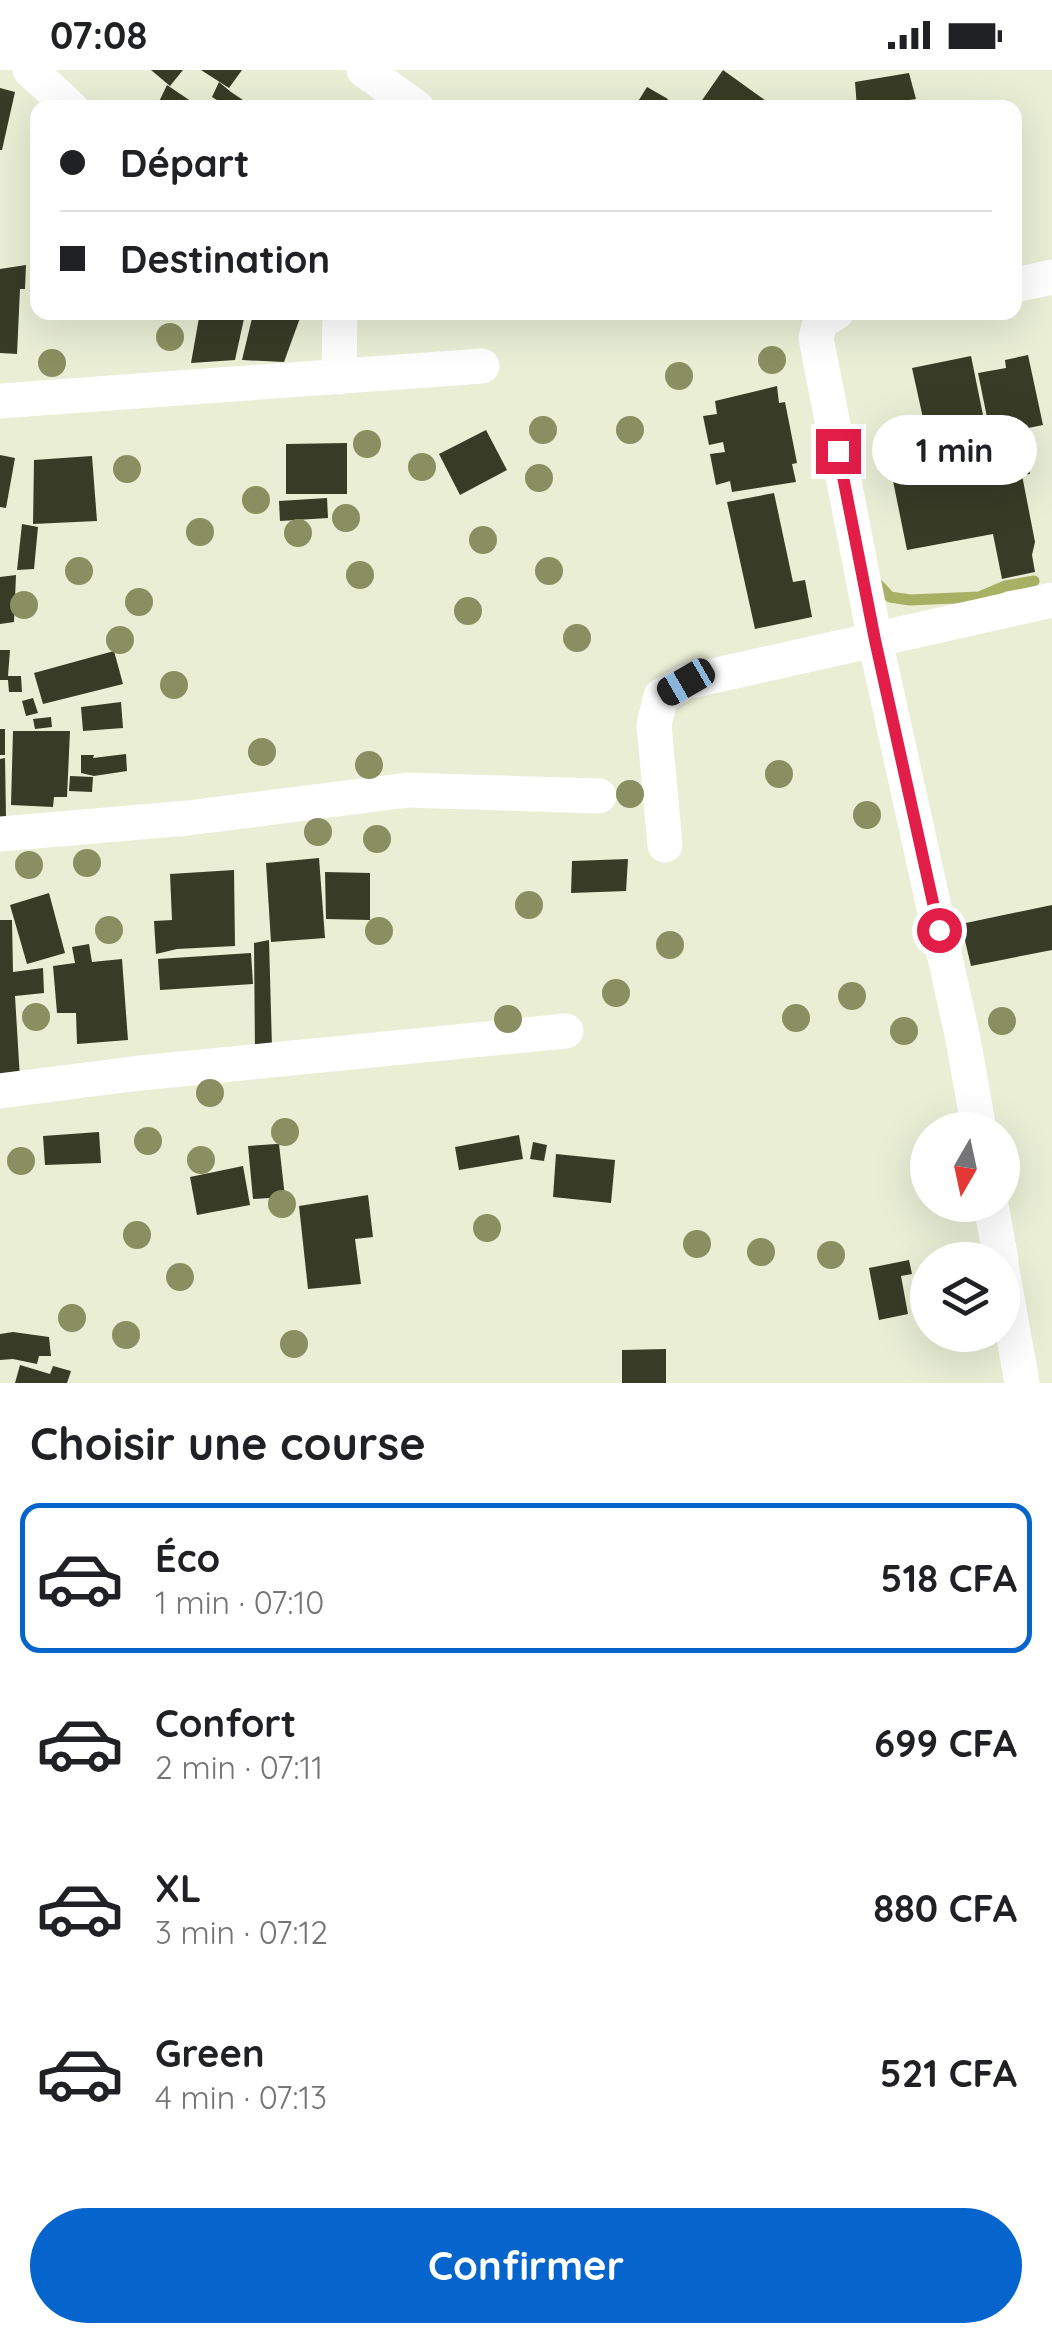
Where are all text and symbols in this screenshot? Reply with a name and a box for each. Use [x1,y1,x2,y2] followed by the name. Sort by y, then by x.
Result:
[50,11,147,59] text: 07:08
[120,139,250,187] text: Départ
[120,235,330,283] text: Destination
[873,416,1038,486] callout: 1 min
[816,429,861,474] route end
[916,430,993,470] text: 1 min
[653,654,719,710] car
[917,908,962,953] route start
[910,1112,1020,1222] north arrow
[910,1112,1020,1352] map controls
[910,1242,1020,1352] button: layers
[30,1415,426,1471] text: Choisir une course
[35,1533,125,1623] icon: car
[155,1534,220,1582] text: Éco
[881,1554,1017,1602] text: 518 CFA
[155,1582,324,1622] text: 1 min · 07:10
[35,1698,125,1788] icon: car
[155,1699,296,1747] text: Confort
[874,1719,1017,1767] text: 699 CFA
[155,1747,323,1787] text: 2 min · 07:11
[35,1863,125,1953] icon: car
[155,1864,201,1912] text: XL
[873,1884,1017,1932] text: 880 CFA
[155,1912,328,1952] text: 3 min · 07:12
[35,2028,125,2118] icon: car
[155,2029,265,2077] text: Green
[880,2049,1017,2097] text: 521 CFA
[155,2077,327,2117] text: 4 min · 07:13
[30,2208,1022,2323] button: Confirmer

